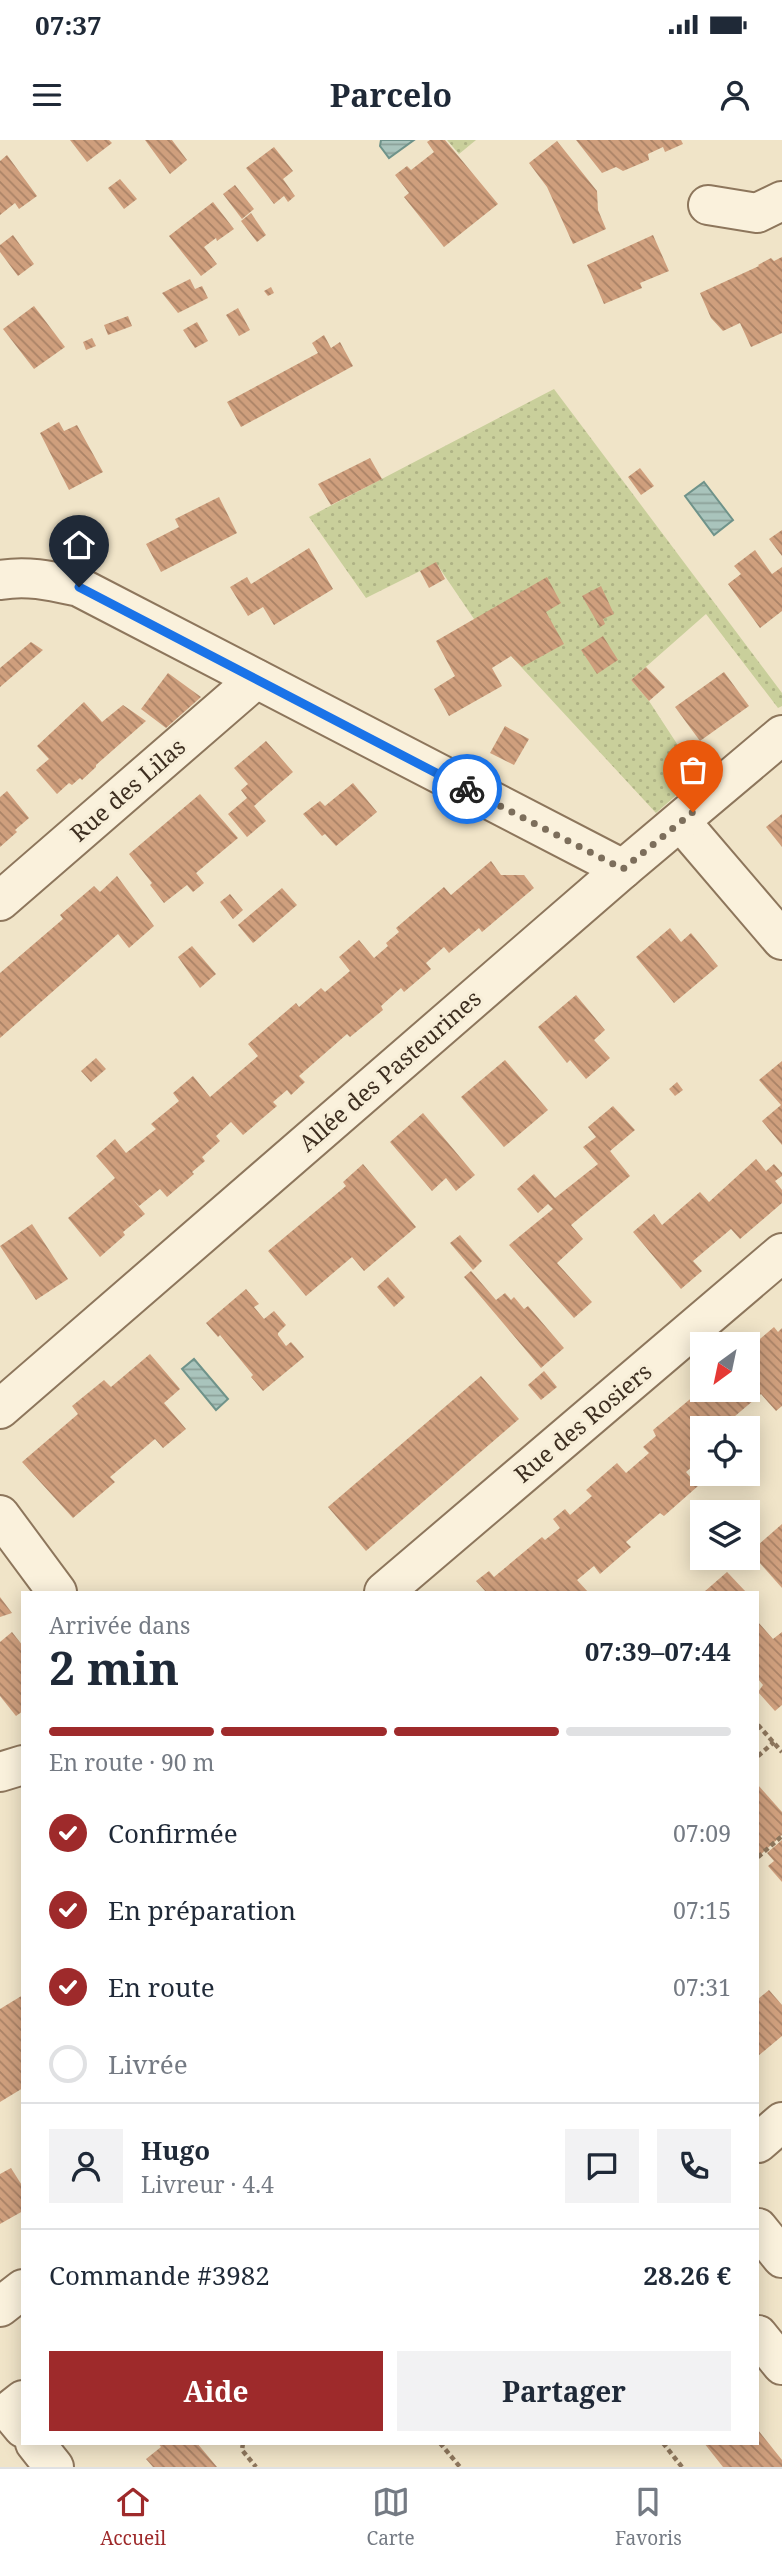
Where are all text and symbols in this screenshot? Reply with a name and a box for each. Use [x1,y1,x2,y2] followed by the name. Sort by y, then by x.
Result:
[35,7,102,43] text: 07:37
[330,73,452,116] text: Parcelo
[28,76,66,114] icon: menu
[716,76,754,114] icon: person
[49,515,109,587] pin
[60,526,98,564] icon: home
[63,730,192,848] street label: Rue des Lilas
[663,740,723,812] pin
[674,751,712,789] icon: bag
[432,754,502,824] courier
[448,770,486,808] icon: bike
[291,982,487,1158] street label: Allée des Pasteurines
[690,1332,760,1402] north arrow
[690,1332,760,1570] map controls
[507,1355,658,1489] street label: Rue des Rosiers
[690,1416,760,1486] button: locate
[690,1500,760,1570] button: layers
[49,1609,190,1641] text: Arrivée dans
[585,1633,731,1669] text: 07:39–07:44
[49,1636,179,1698] text: 2 min
[49,1746,214,1778] text: En route · 90 m
[49,1814,87,1852] icon: check
[108,1815,238,1851] text: Confirmée
[673,1817,731,1849] text: 07:09
[49,1891,87,1929] icon: check
[108,1892,296,1928] text: En préparation
[673,1894,731,1926] text: 07:15
[49,1968,87,2006] icon: check
[108,1969,215,2005] text: En route
[673,1971,731,2003] text: 07:31
[108,2046,188,2082] text: Livrée
[49,2129,123,2203] button: person
[565,2129,639,2203] button: chat
[657,2129,731,2203] button: phone
[141,2132,210,2168] text: Hugo
[141,2168,274,2200] text: Livreur · 4.4
[49,2257,270,2293] text: Commande #3982
[643,2257,731,2293] text: 28.26 €
[49,2351,383,2431] button: Aide
[397,2351,731,2431] button: Partager
[100,2483,166,2551] tab: Accueil
[367,2483,415,2551] tab: Carte
[615,2483,682,2551] tab: Favoris

